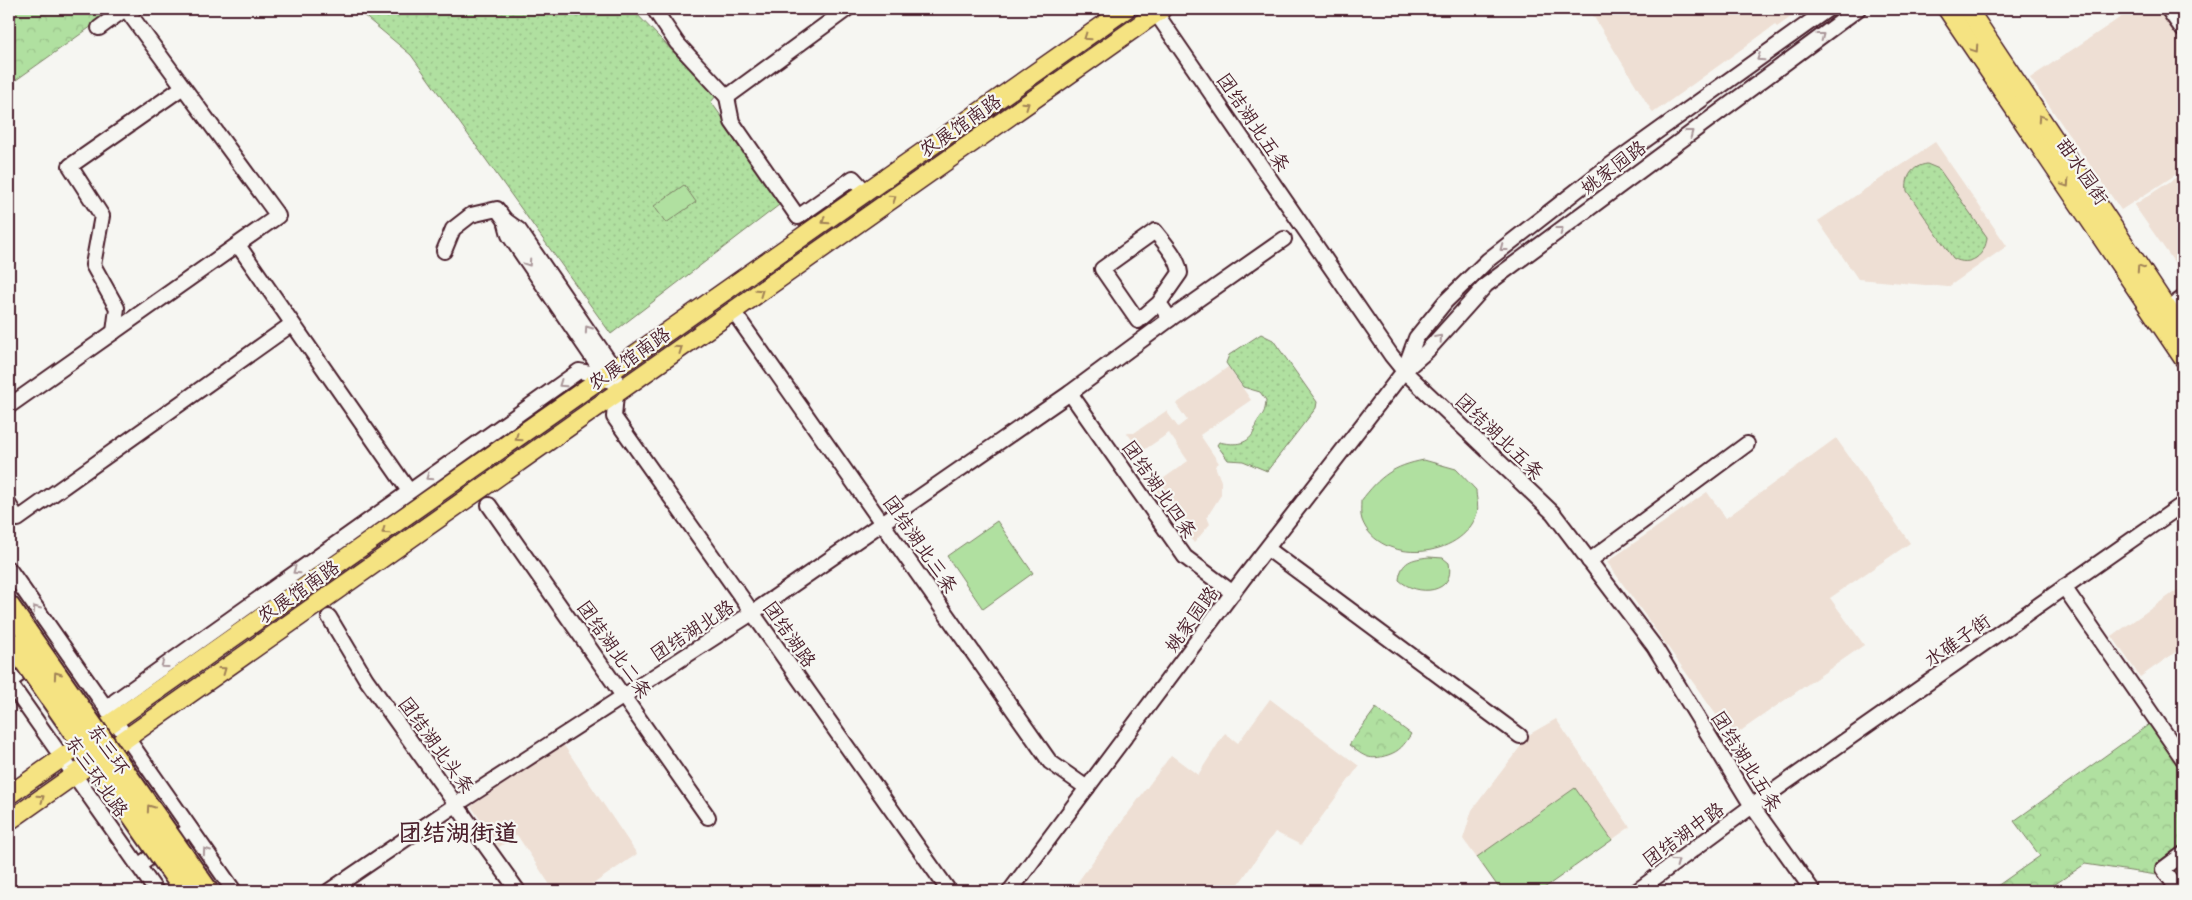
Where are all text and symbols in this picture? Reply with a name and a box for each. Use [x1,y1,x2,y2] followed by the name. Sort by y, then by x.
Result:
[1083,31,1092,40] one-way arrow
[1815,33,1825,42] one-way arrow
[1968,44,1978,53] one-way arrow
[1757,52,1766,61] one-way arrow
[1212,69,1294,176] street label: 团结湖北五条
[915,90,1006,162] street label: 农展馆南路
[1020,102,1030,111] one-way arrow
[2037,115,2047,124] one-way arrow
[1684,130,1694,139] one-way arrow
[2052,134,2113,209] street label: 甜水园街
[1577,136,1651,199] street label: 姚家园路
[2060,178,2069,187] one-way arrow
[887,195,897,204] one-way arrow
[821,215,831,224] one-way arrow
[1554,227,1564,236] one-way arrow
[1499,242,1509,251] one-way arrow
[522,257,531,266] one-way arrow
[2137,264,2146,274] one-way arrow
[755,289,764,298] one-way arrow
[584,323,675,395] street label: 农展馆南路
[585,326,594,335] one-way arrow
[1433,334,1442,343] one-way arrow
[673,347,682,355] one-way arrow
[558,377,567,387] one-way arrow
[1451,389,1548,484] street label: 团结湖北五条
[514,432,524,441] one-way arrow
[1117,437,1201,543] street label: 团结湖北四条
[425,471,435,480] one-way arrow
[878,492,962,598] street label: 团结湖北三条
[381,525,390,534] one-way arrow
[253,556,344,628] street label: 农展馆南路
[292,565,302,574] one-way arrow
[1161,582,1223,657] street label: 姚家园路
[647,596,738,666] street label: 团结湖北路
[572,597,656,703] street label: 团结湖北二条
[758,597,820,672] street label: 团结湖路
[33,605,42,615] one-way arrow
[1920,610,1995,672] street label: 水碓子街
[161,660,170,668] one-way arrow
[217,667,227,676] one-way arrow
[54,672,63,681] one-way arrow
[394,693,479,798] street label: 团结湖北头条
[1707,707,1786,816] street label: 团结湖北五条
[83,720,134,779] street label: 东三环
[60,731,132,822] street label: 东三环北路
[35,795,45,804] one-way arrow
[1639,798,1728,872] street label: 团结湖中路
[147,805,156,814] one-way arrow
[398,819,518,847] district label: 团结湖街道
[203,848,212,857] one-way arrow
[1670,860,1679,868] one-way arrow

